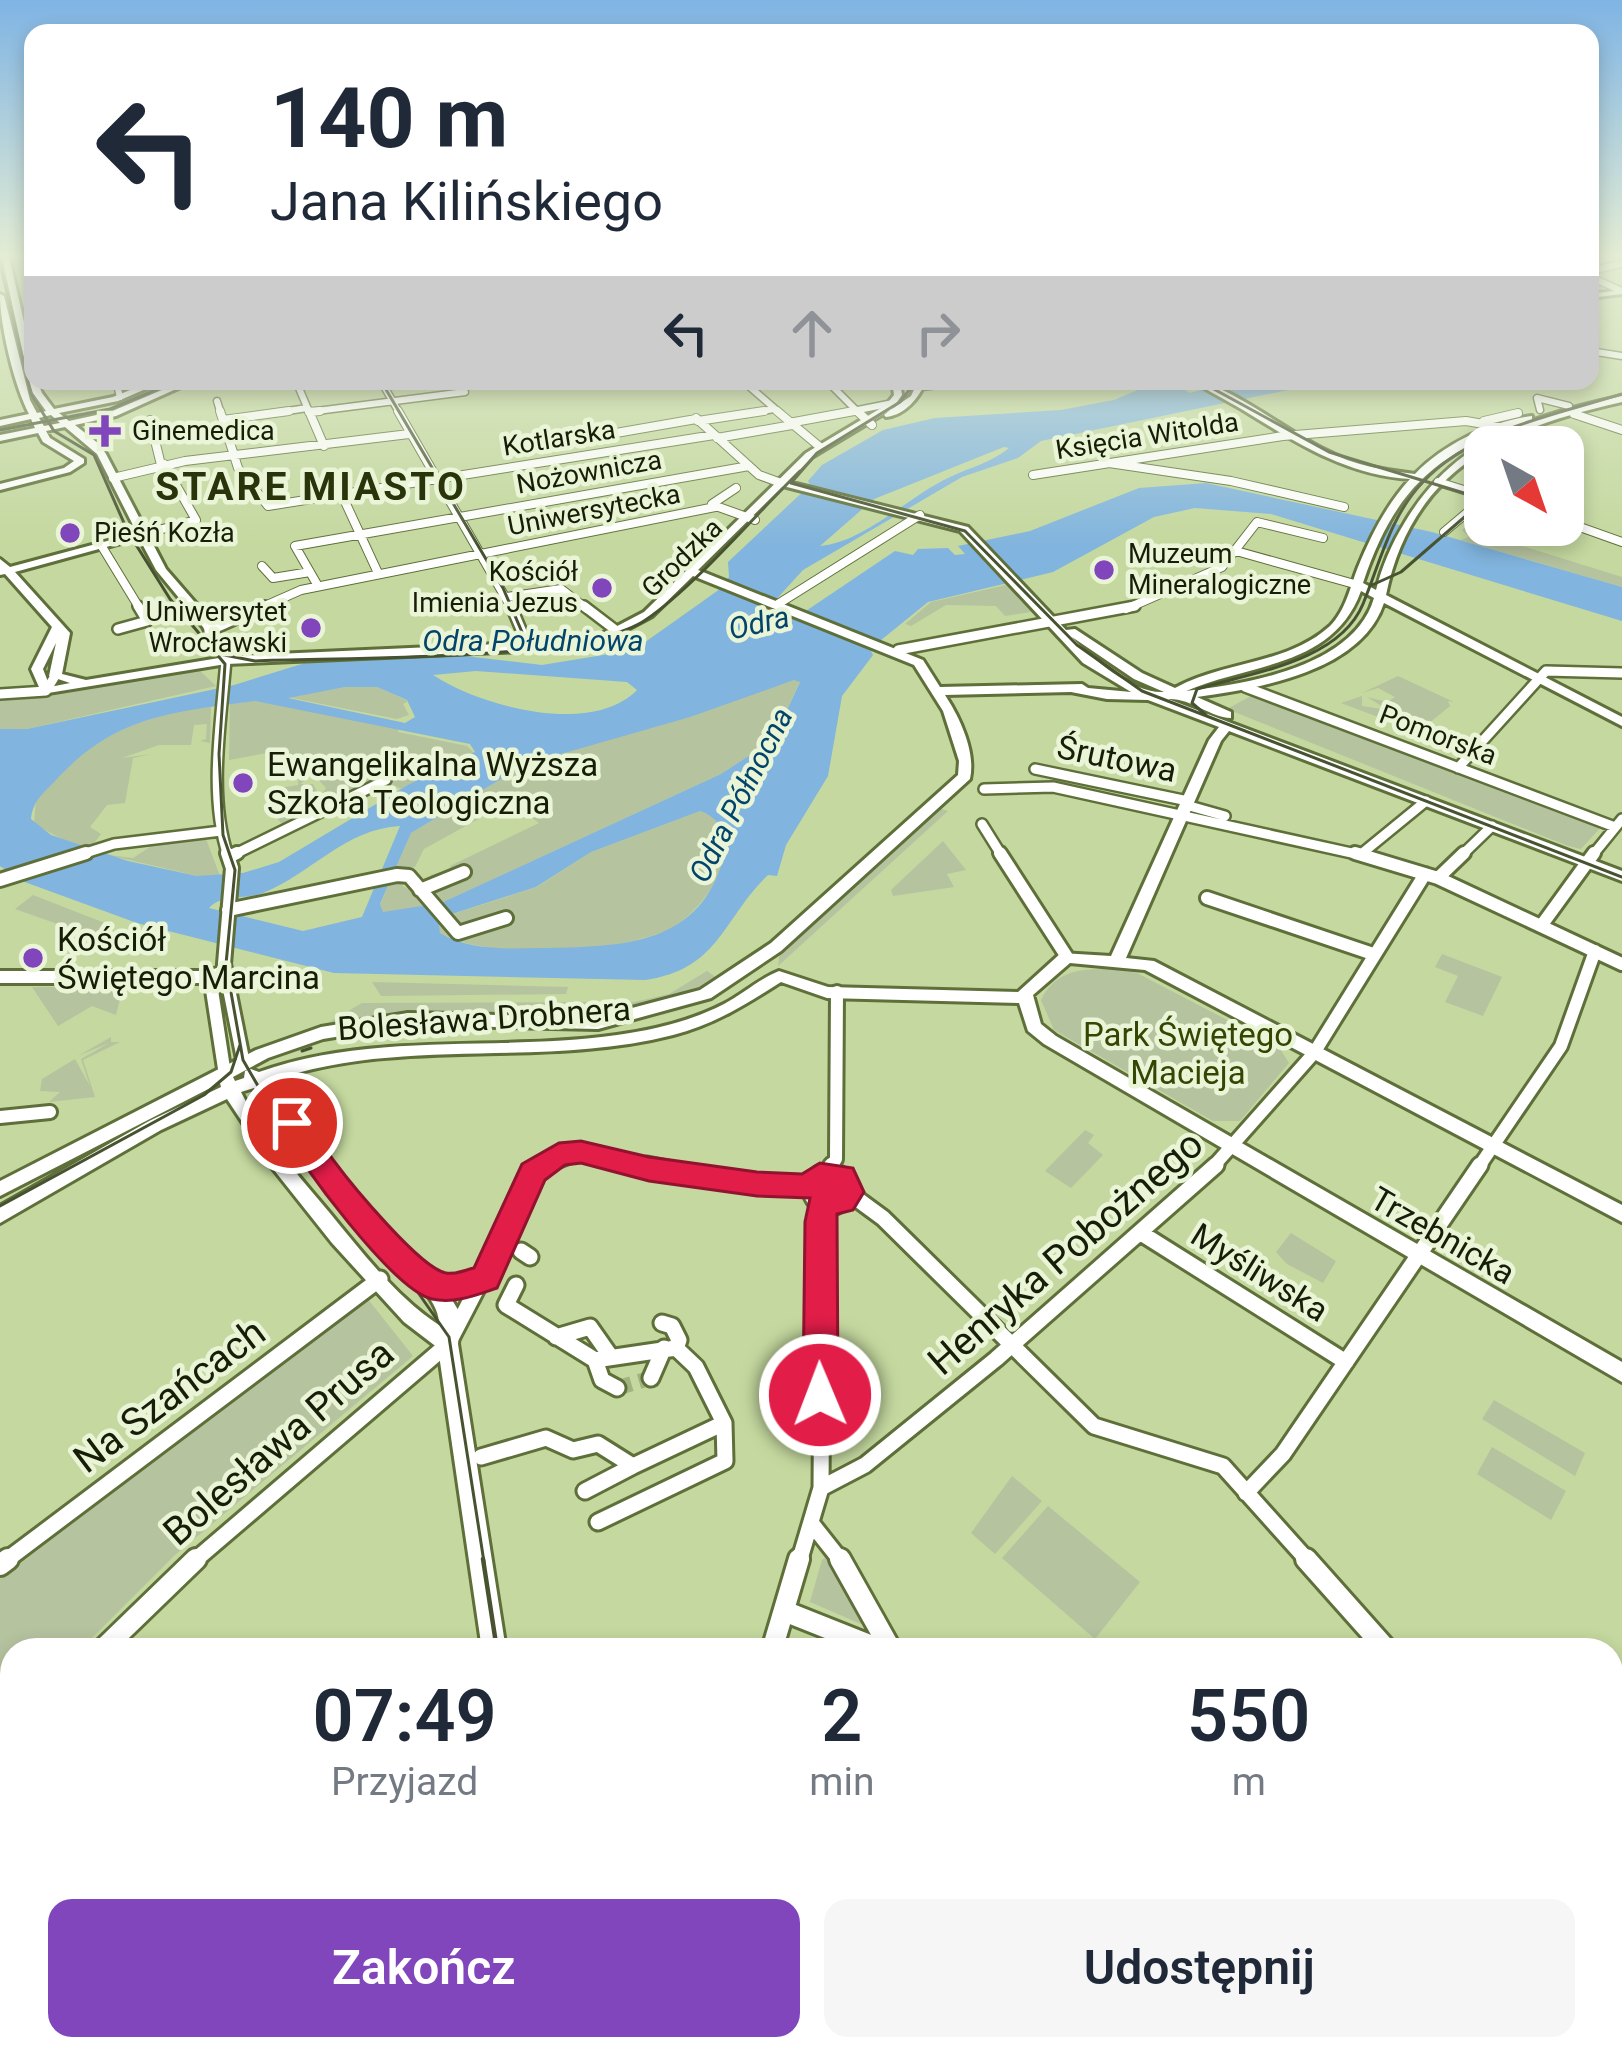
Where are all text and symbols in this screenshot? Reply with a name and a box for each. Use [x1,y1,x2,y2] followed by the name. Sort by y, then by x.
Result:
[270,69,508,168] text: 140 m
[72,72,228,228] icon: left
[270,170,663,233] text: Jana Kilińskiego
[653,300,719,366] icon: left
[779,300,845,366] icon: ahead
[905,300,971,366] icon: right
[1053,406,1241,466] street label: Księcia Witolda
[500,413,618,463] street label: Kotlarska
[89,415,121,447] marker: Ginemedica
[132,415,275,447] place label: Ginemedica
[1464,426,1584,546] north arrow
[1464,426,1584,546] map controls
[514,443,664,501] street label: Nożownicza
[155,464,467,510] district label: STARE MIASTO
[505,478,683,542] street label: Uniwersytecka
[635,512,729,604] street label: Grodzka
[94,517,235,549] place label: Pieśń Kozła
[57,520,83,546] marker: Pieśń Kozła
[1128,538,1311,601] place label: Muzeum Mineralogiczne
[412,556,578,619] place label: Kościół Imienia Jezus
[1091,557,1117,583] marker: Muzeum Mineralogiczne
[589,575,615,601] marker: Kościół Imienia Jezus
[146,596,287,659] place label: Uniwersytet Wrocławski
[725,599,793,646] water label: Odra
[298,615,324,641] marker: Uniwersytet Wrocławski
[422,623,644,658] water label: Odra Południowa
[1375,698,1501,772] street label: Pomorska
[682,702,800,888] water label: Odra Północna
[1054,727,1180,790] street label: Śrutowa
[267,745,598,822] place label: Ewangelikalna Wyższa Szkoła Teologiczna
[230,770,256,796] marker: Ewangelikalna Wyższa Szkoła Teologiczna
[57,920,320,997] place label: Kościół Świętego Marcina
[20,945,46,971] marker: Kościół Świętego Marcina
[336,989,632,1048] street label: Bolesława Drobnera
[1083,1015,1293,1092] park label: Park Świętego Macieja
[241,1072,343,1174] pin
[259,1090,325,1156] icon: arrive
[919,1121,1212,1385] street label: Henryka Pobożnego
[1364,1179,1522,1292] street label: Trzebnicka
[1184,1215,1335,1330] street label: Myśliwska
[65,1309,274,1483] street label: Na Szańcach
[154,1330,403,1555] street label: Bolesława Prusa
[757,1332,883,1458] position arrow
[313,1674,497,1759] text: 07:49
[821,1674,862,1759] text: 2
[1187,1674,1310,1759] text: 550
[331,1759,478,1805] text: Przyjazd
[809,1759,874,1805] text: min
[1232,1759,1266,1805] text: m
[48,1899,800,2037] button: Zakończ
[824,1899,1575,2037] button: Udostępnij

